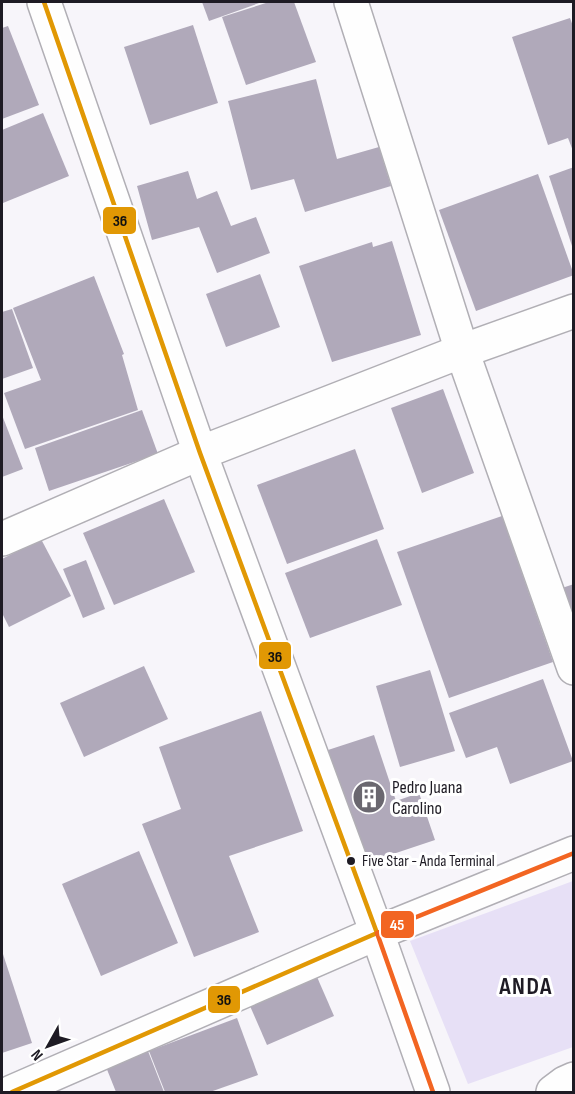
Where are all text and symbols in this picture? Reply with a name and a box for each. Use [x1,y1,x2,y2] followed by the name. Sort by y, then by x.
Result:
[102,206,137,235] line badge: 36
[113,212,127,231] text: 36
[258,641,292,670] line badge: 36
[268,648,282,667] text: 36
[392,777,462,819] place label: Pedro Juana Carolino
[351,779,387,815] building icon: Pedro Juana Carolino
[362,852,495,871] place label: Five Star - Anda Terminal
[345,855,357,867] marker: Five Star - Anda Terminal
[380,910,415,939] line badge: 45
[390,916,404,935] text: 45
[498,972,553,1001] district label: ANDA
[207,985,241,1014] line badge: 36
[217,991,231,1010] text: 36
[18,1016,78,1076] north arrow
[28,1045,48,1064] text: N

